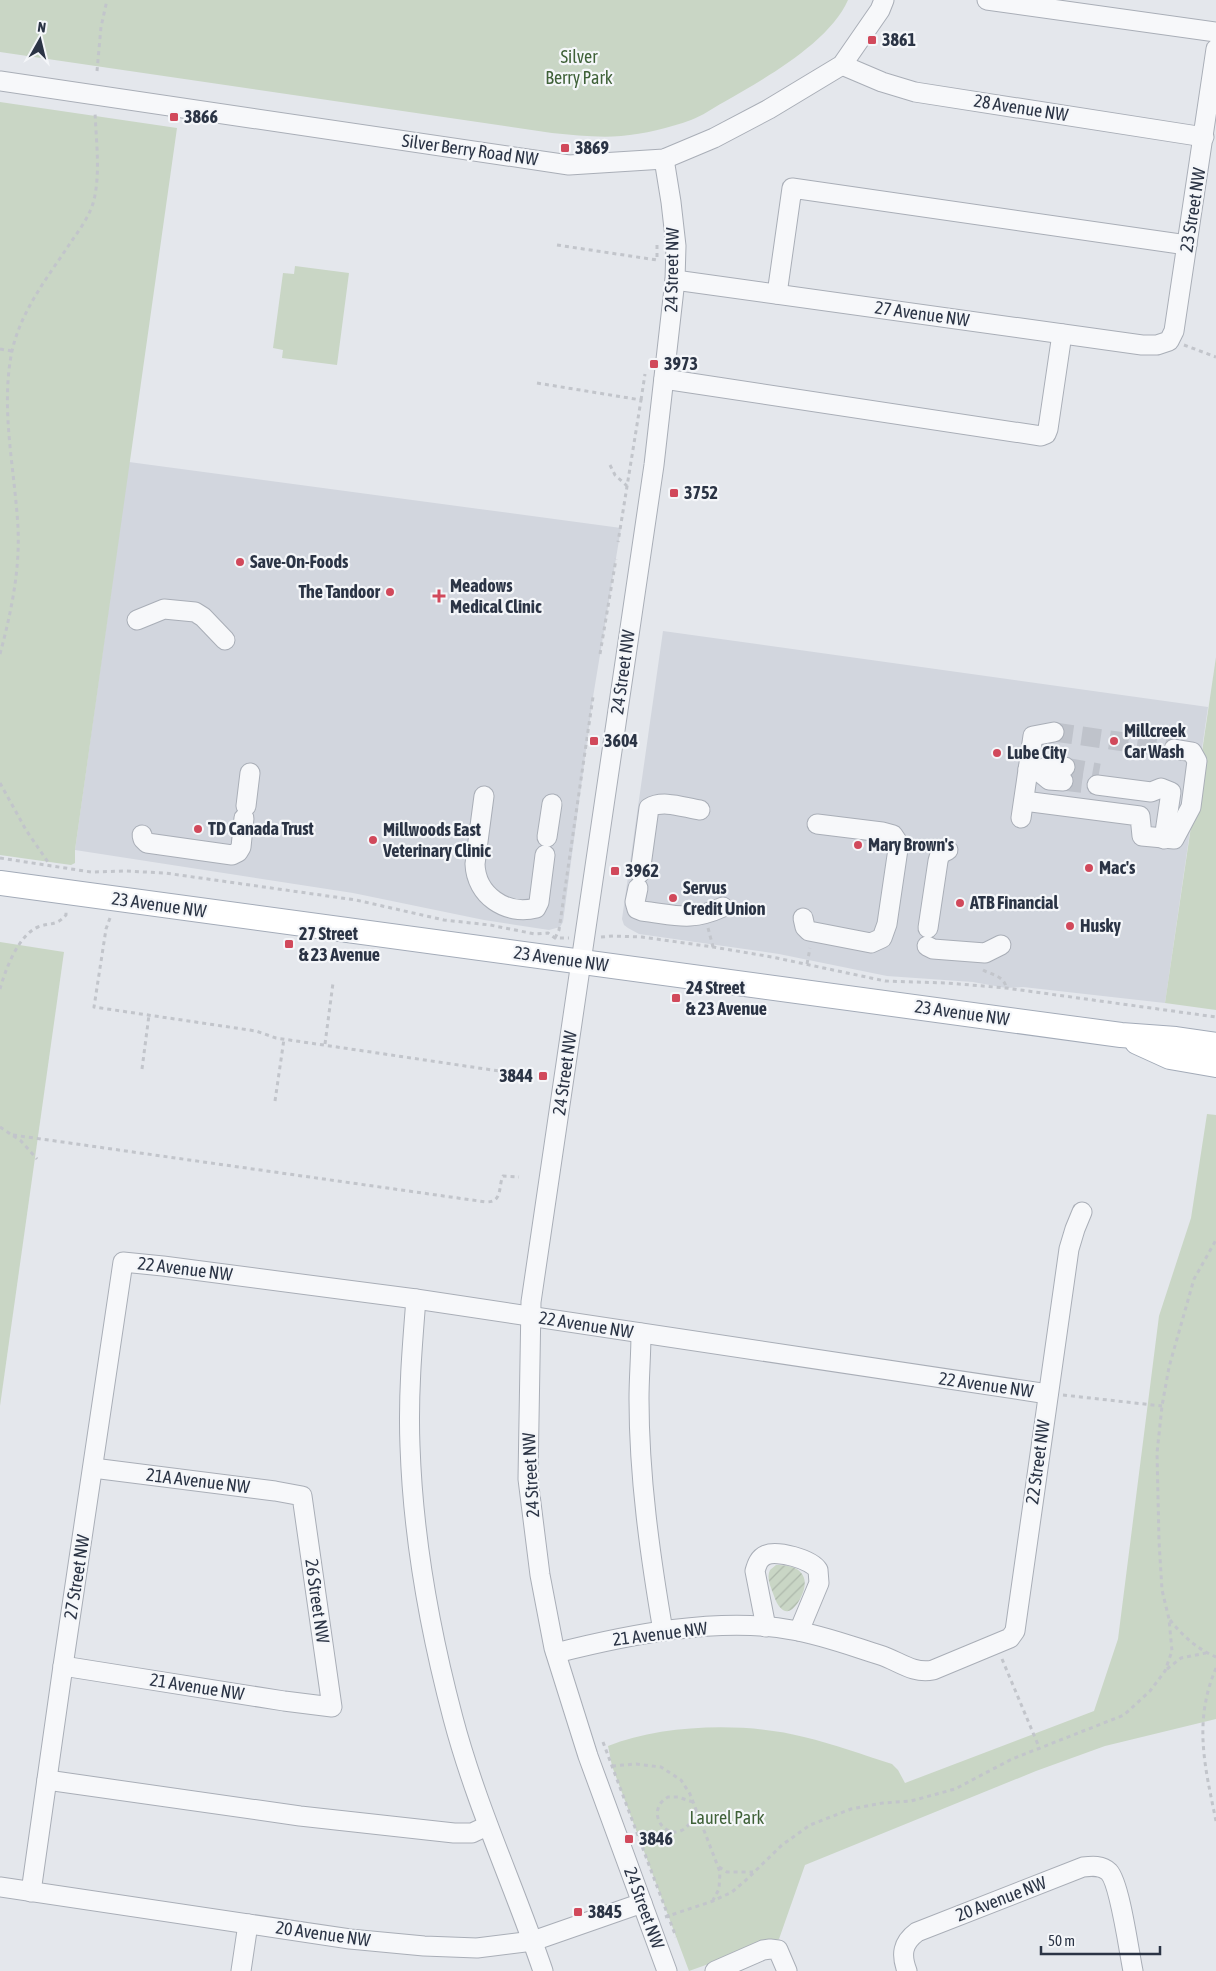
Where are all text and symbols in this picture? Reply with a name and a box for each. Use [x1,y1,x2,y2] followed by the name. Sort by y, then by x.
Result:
[15,15,65,65] north arrow
[37,19,47,36] text: N
[882,29,916,50] place label: 3861
[866,34,878,46] marker: 3861
[545,46,613,88] park label: Silver Berry Park
[972,90,1070,125] street label: 28 Avenue NW
[184,106,218,127] place label: 3866
[168,111,180,123] marker: 3866
[401,130,539,169] street label: Silver Berry Road NW
[575,137,609,158] place label: 3869
[559,142,571,154] marker: 3869
[1175,166,1210,254] street label: 23 Street NW
[660,227,683,313] street label: 24 Street NW
[873,296,971,331] street label: 27 Avenue NW
[664,353,698,374] place label: 3973
[648,358,660,370] marker: 3973
[684,482,718,503] place label: 3752
[668,487,680,499] marker: 3752
[250,551,349,572] place label: Save-On-Foods
[234,556,246,568] marker: Save-On-Foods
[450,575,542,617] place label: Meadows Medical Clinic
[299,581,381,602] place label: The Tandoor
[384,586,396,598] marker: The Tandoor
[432,589,446,603] marker: Meadows Medical Clinic
[606,628,639,715] street label: 24 Street NW
[1124,720,1187,762] place label: Millcreek Car Wash
[604,730,638,751] place label: 3604
[588,735,600,747] marker: 3604
[1108,735,1120,747] marker: Millcreek Car Wash
[1007,742,1067,763] place label: Lube City
[991,747,1003,759] marker: Lube City
[208,818,315,839] place label: TD Canada Trust
[382,819,491,861] place label: Millwoods East Veterinary Clinic
[192,823,204,835] marker: TD Canada Trust
[367,834,379,846] marker: Millwoods East Veterinary Clinic
[868,834,955,855] place label: Mary Brown's
[852,839,864,851] marker: Mary Brown's
[1099,857,1136,878] place label: Mac's
[625,860,659,881] place label: 3962
[1083,862,1095,874] marker: Mac's
[609,865,621,877] marker: 3962
[683,877,766,919] place label: Servus Credit Union
[110,887,208,922] street label: 23 Avenue NW
[667,892,679,904] marker: Servus Credit Union
[969,892,1058,913] place label: ATB Financial
[954,897,966,909] marker: ATB Financial
[1080,915,1121,936] place label: Husky
[1064,920,1076,932] marker: Husky
[299,923,380,965] place label: 27 Street & 23 Avenue
[283,938,295,950] marker: 27 Street & 23 Avenue
[512,941,610,976] street label: 23 Avenue NW
[686,977,767,1019] place label: 24 Street & 23 Avenue
[670,992,682,1004] marker: 24 Street & 23 Avenue
[913,995,1011,1030] street label: 23 Avenue NW
[548,1029,581,1116] street label: 24 Street NW
[499,1065,533,1086] place label: 3844
[537,1070,549,1082] marker: 3844
[136,1252,234,1285] street label: 22 Avenue NW
[537,1307,635,1342] street label: 22 Avenue NW
[937,1367,1035,1402] street label: 22 Avenue NW
[1021,1418,1054,1505] street label: 22 Street NW
[518,1432,543,1518] street label: 24 Street NW
[145,1464,251,1497] street label: 21A Avenue NW
[59,1533,94,1621] street label: 27 Street NW
[301,1557,334,1644] street label: 26 Street NW
[611,1617,709,1650] street label: 21 Avenue NW
[148,1669,246,1704] street label: 21 Avenue NW
[690,1807,764,1828] park label: Laurel Park
[639,1828,673,1849] place label: 3846
[623,1833,635,1845] marker: 3846
[620,1864,669,1951] street label: 24 Street NW
[953,1872,1049,1925] street label: 20 Avenue NW
[588,1901,622,1922] place label: 3845
[572,1906,584,1918] marker: 3845
[274,1916,372,1951] street label: 20 Avenue NW
[1041,1924,1160,1956] scale bar
[1048,1932,1075,1949] text: 50 m

